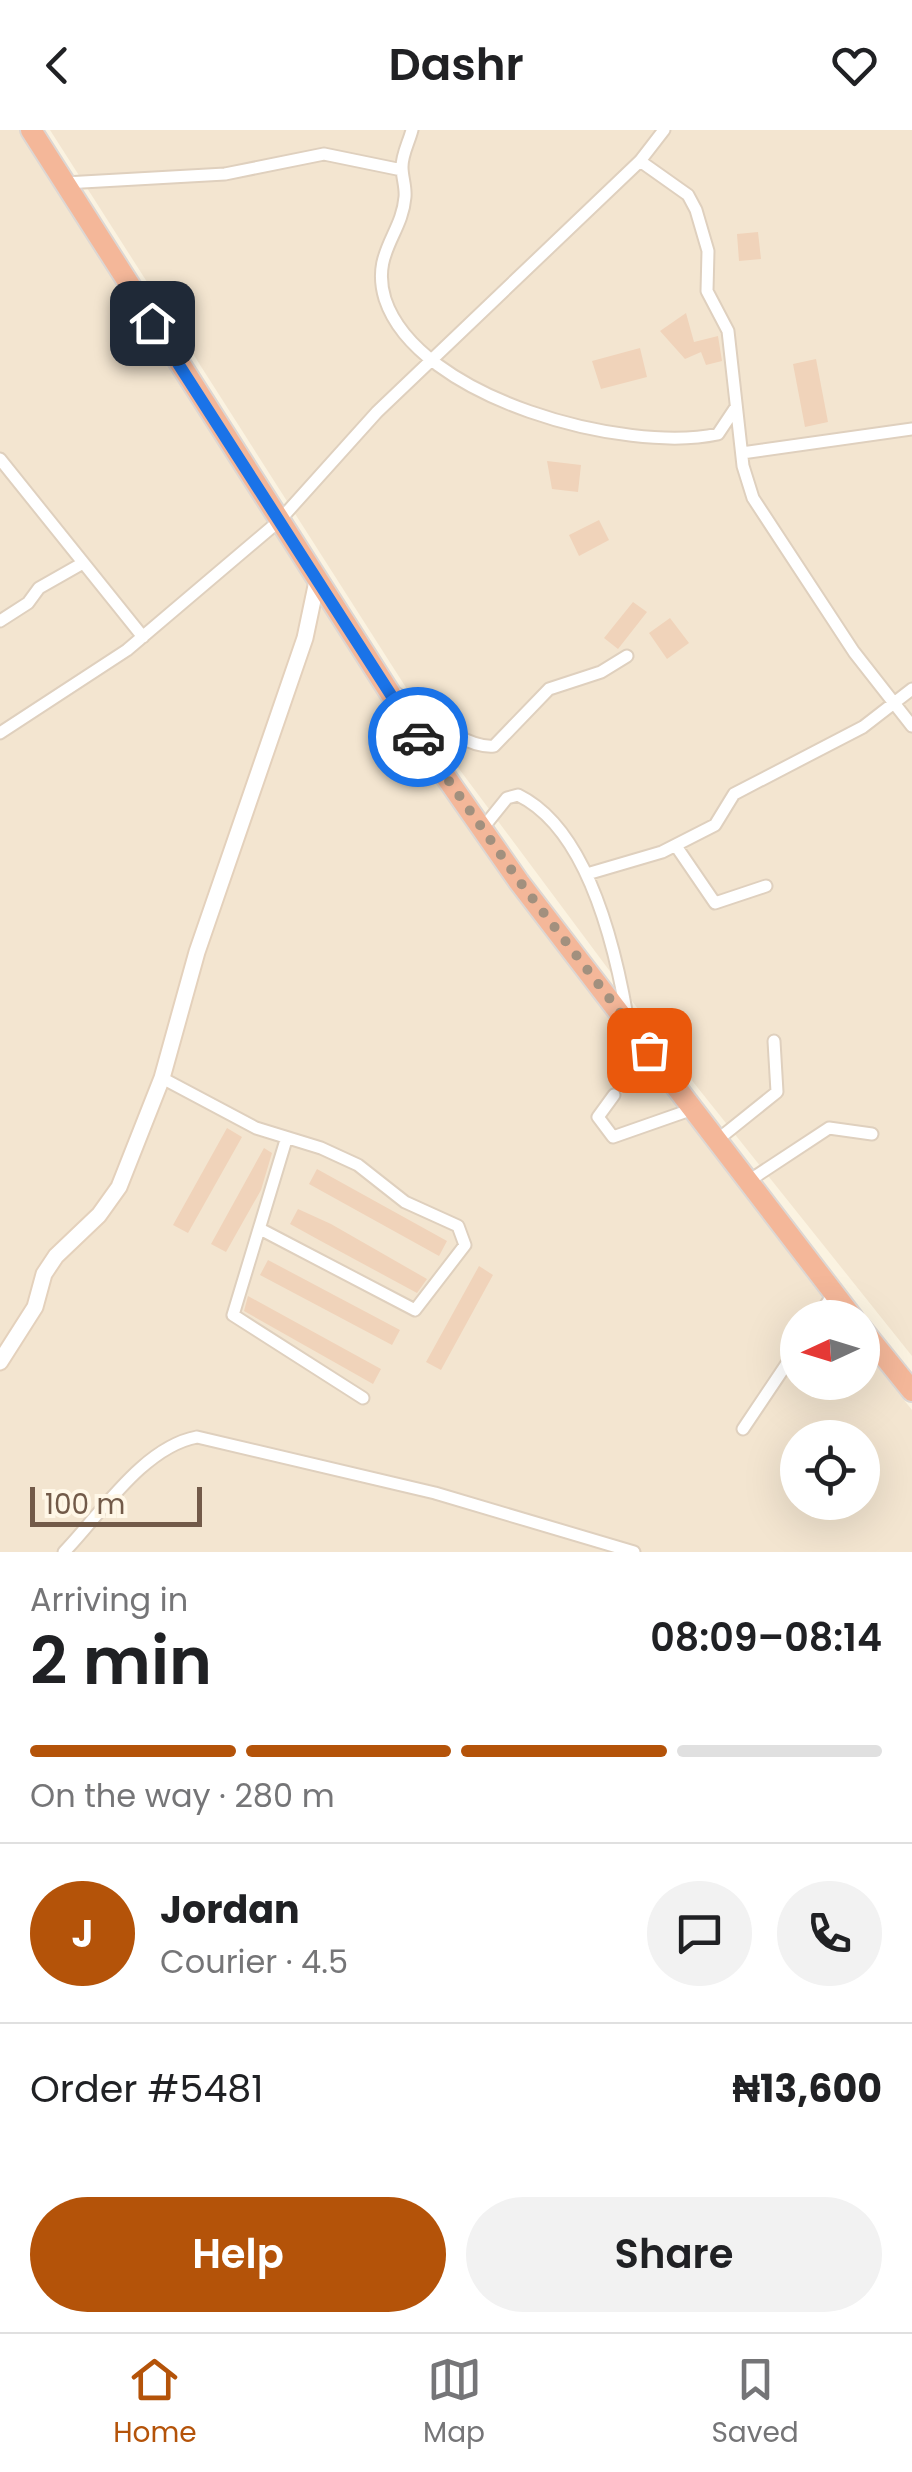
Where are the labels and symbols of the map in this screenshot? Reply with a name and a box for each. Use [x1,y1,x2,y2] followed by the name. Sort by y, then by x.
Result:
[110,281,195,366] pin
[368,687,468,787] courier
[607,1008,692,1093] pin
[780,1300,880,1400] north arrow
[30,1482,202,1526] scale bar

